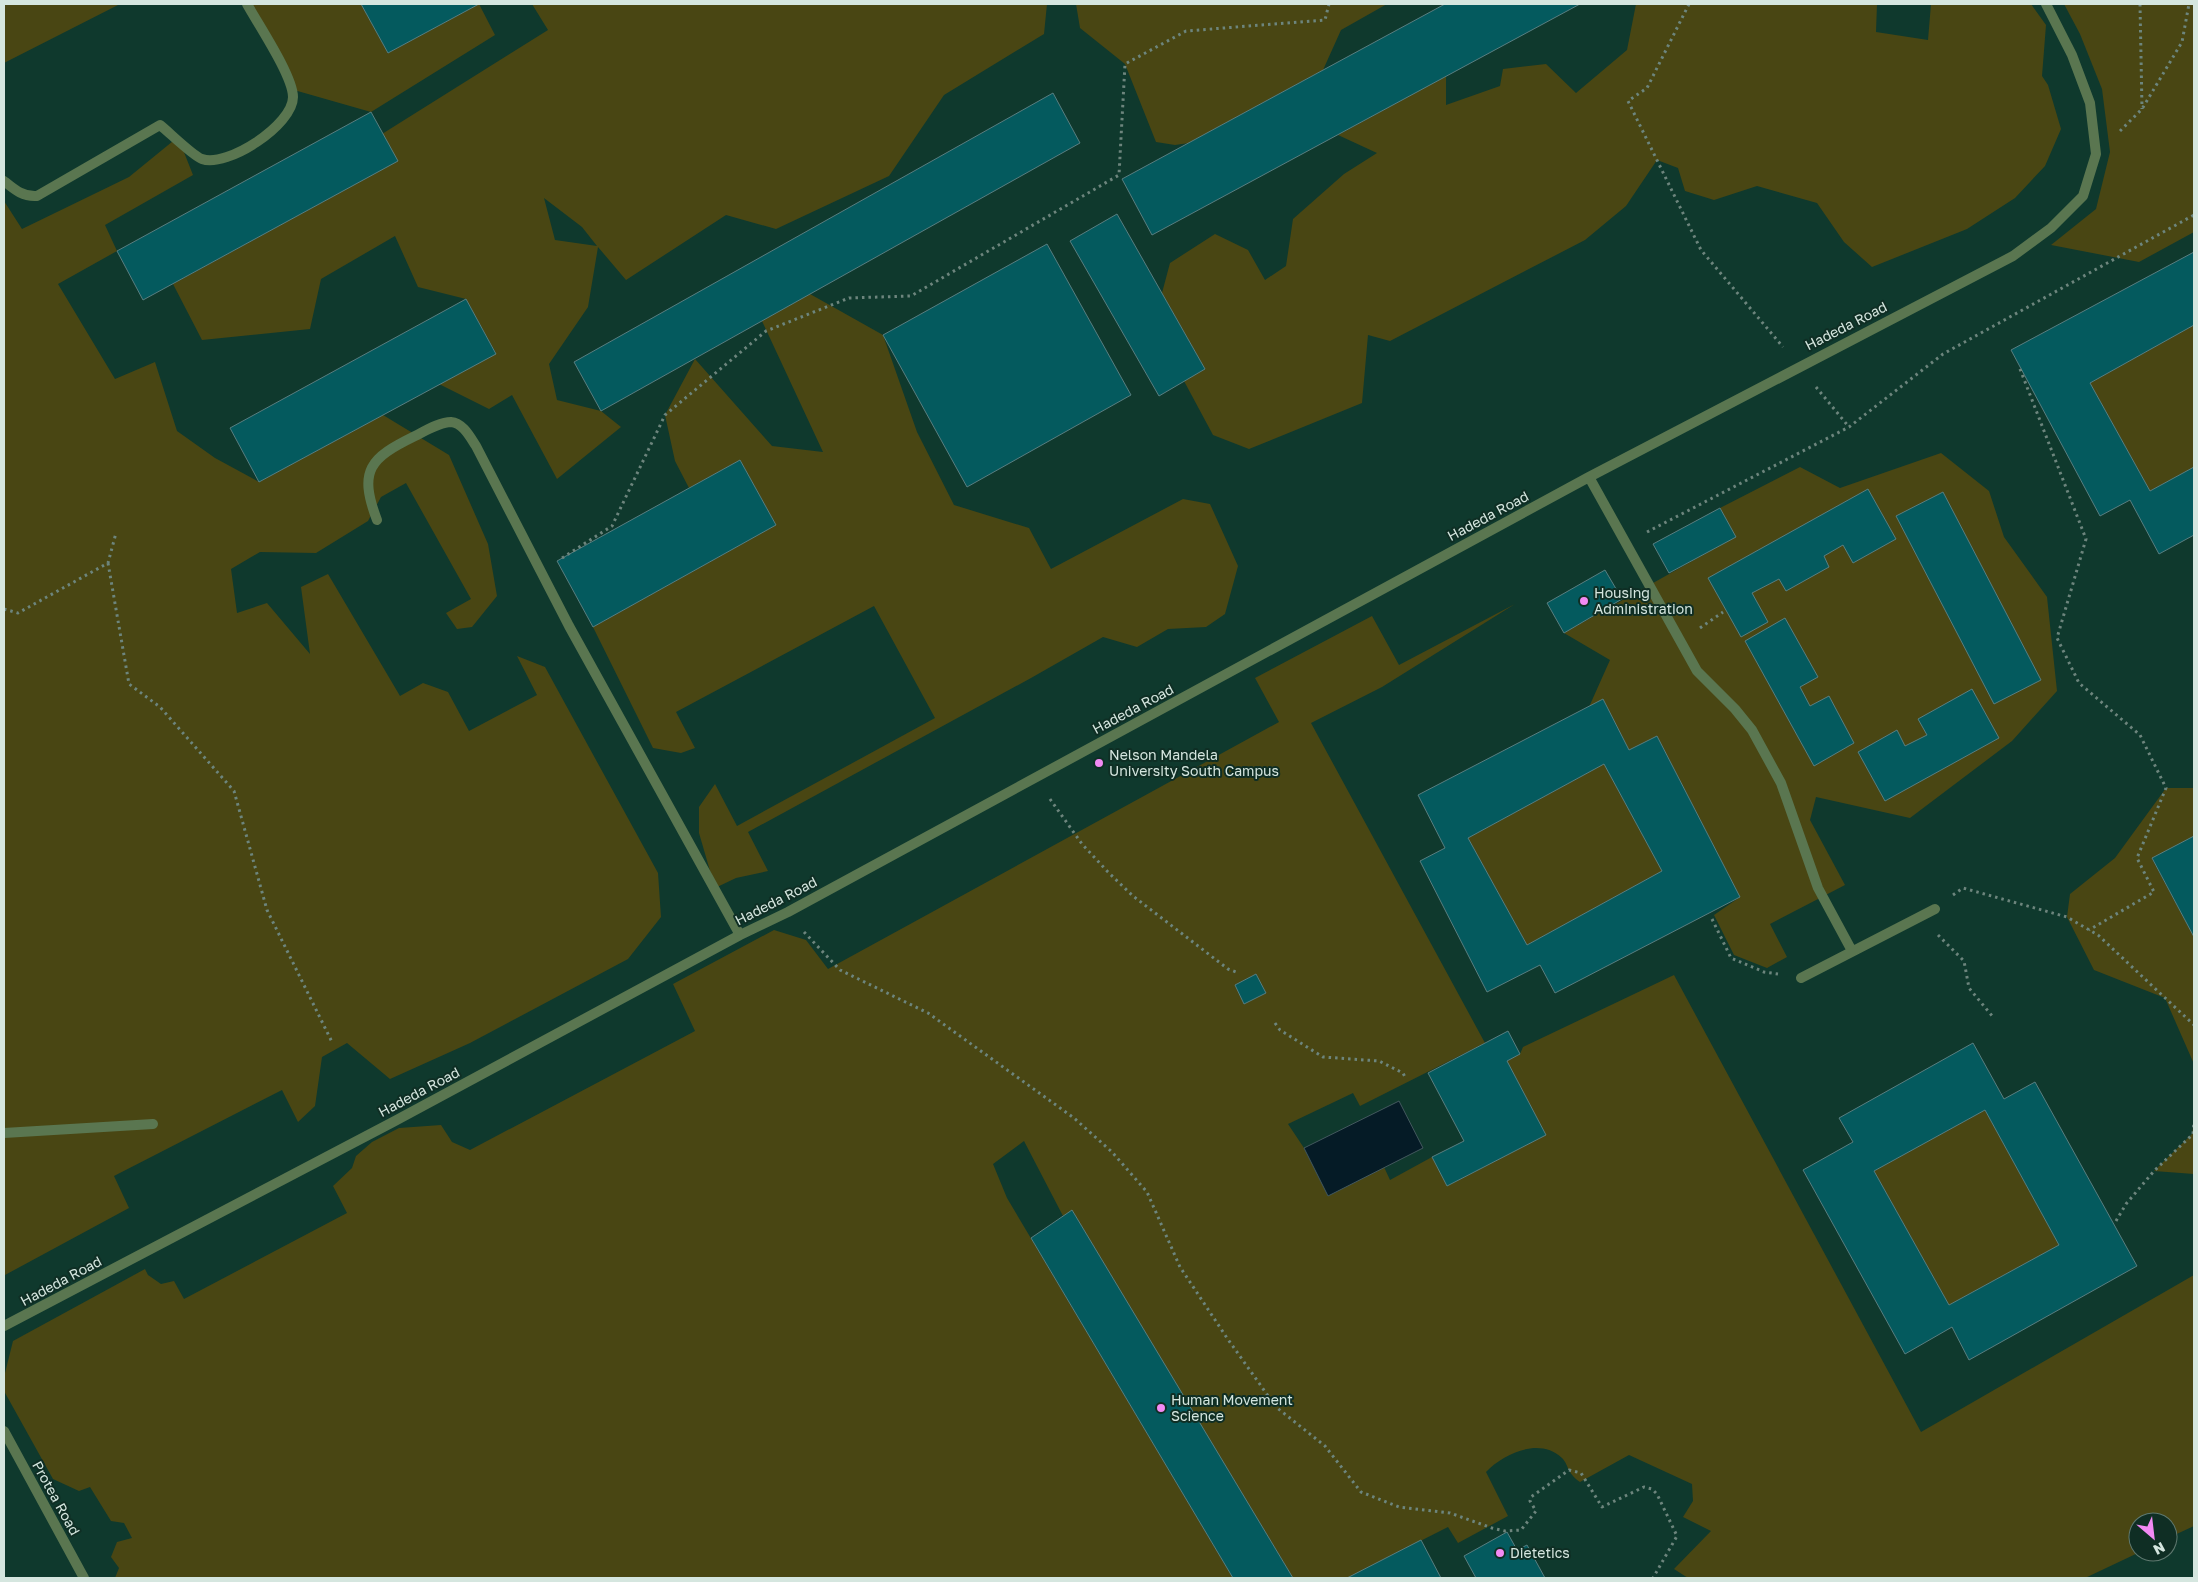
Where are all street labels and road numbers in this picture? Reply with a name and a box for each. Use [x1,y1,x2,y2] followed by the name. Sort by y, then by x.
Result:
[1802,298,1890,353] street label: Hadeda Road
[1444,487,1531,544] street label: Hadeda Road
[1089,680,1176,737] street label: Hadeda Road
[732,873,820,928] street label: Hadeda Road
[375,1063,462,1120] street label: Hadeda Road
[17,1252,104,1309] street label: Hadeda Road
[29,1458,84,1538] street label: Protea Road

